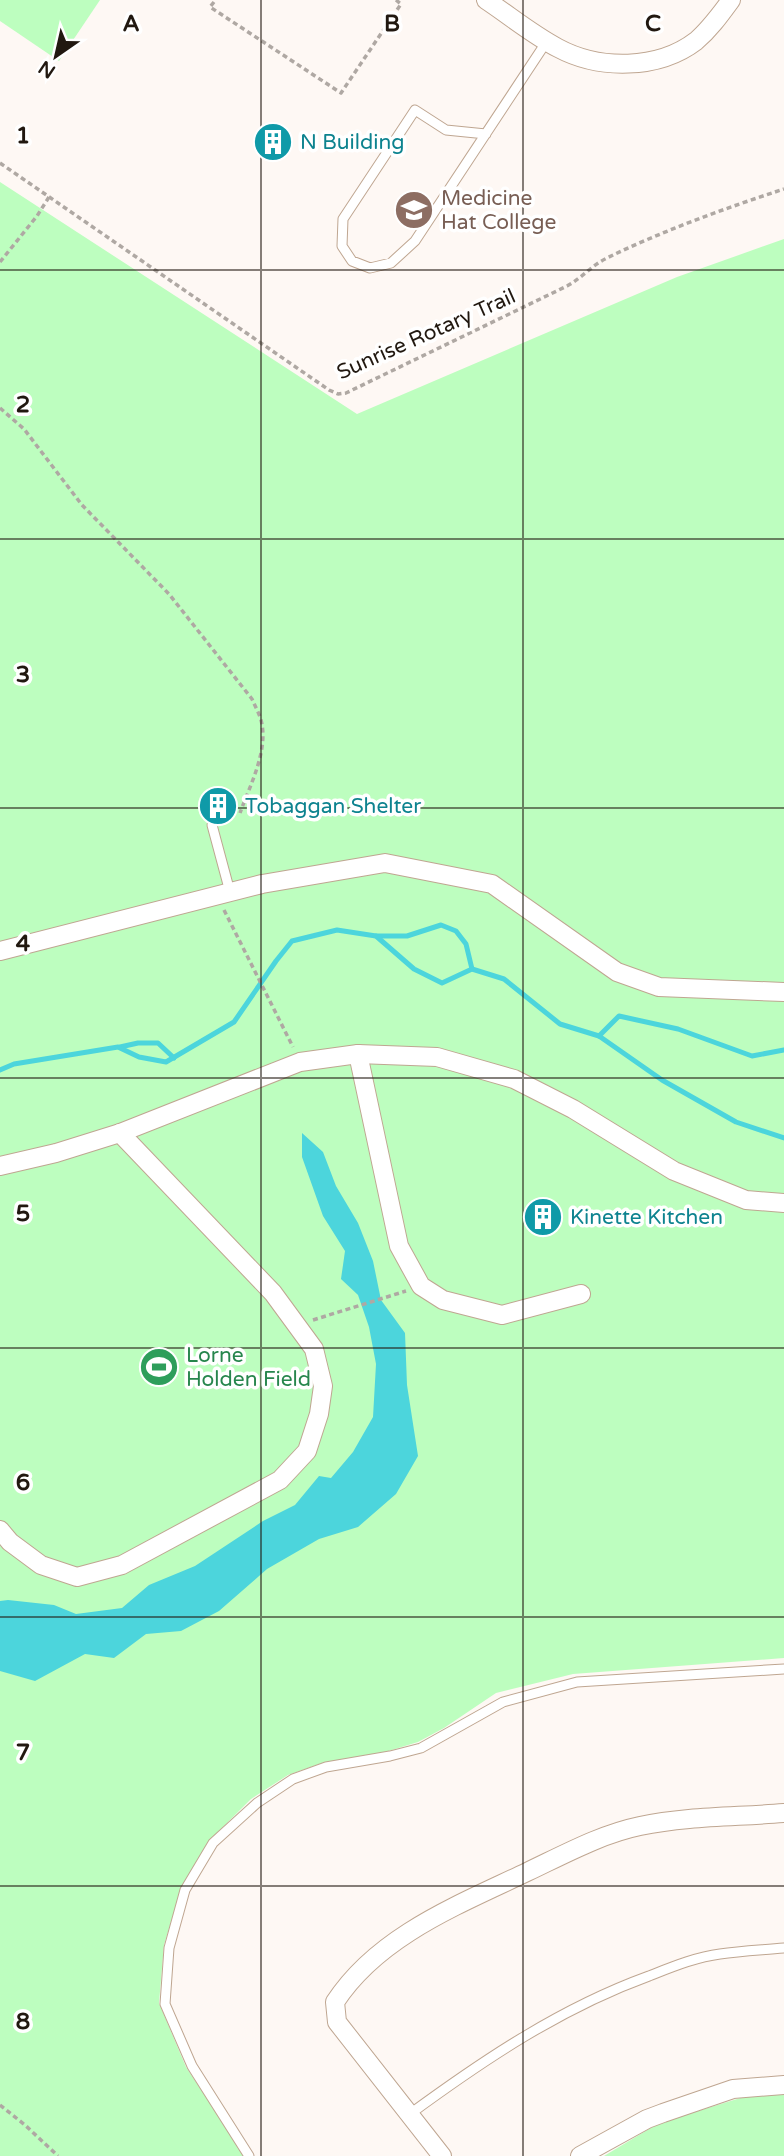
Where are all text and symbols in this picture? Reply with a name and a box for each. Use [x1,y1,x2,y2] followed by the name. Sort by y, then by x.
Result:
[122,10,140,38] text: A
[384,10,400,38] text: B
[645,10,661,38] text: C
[21,21,91,91] north arrow
[35,56,60,83] text: N
[252,121,294,163] building icon: N Building
[16,122,30,150] text: 1
[300,130,405,155] place label: N Building
[441,186,557,235] place label: Medicine Hat College
[393,189,435,231] school or university icon: Medicine Hat College
[333,284,519,385] street label: Sunrise Rotary Trail
[16,391,30,419] text: 2
[16,661,30,689] text: 3
[197,785,239,827] building icon: Tobaggan Shelter
[245,794,421,819] place label: Tobaggan Shelter
[16,930,31,958] text: 4
[522,1196,564,1238] building icon: Kinette Kitchen
[16,1200,30,1228] text: 5
[570,1205,723,1230] place label: Kinette Kitchen
[186,1343,311,1392] place label: Lorne Holden Field
[138,1346,180,1388] sports icon: Lorne Holden Field
[16,1469,30,1497] text: 6
[16,1739,30,1767] text: 7
[16,2008,30,2036] text: 8

